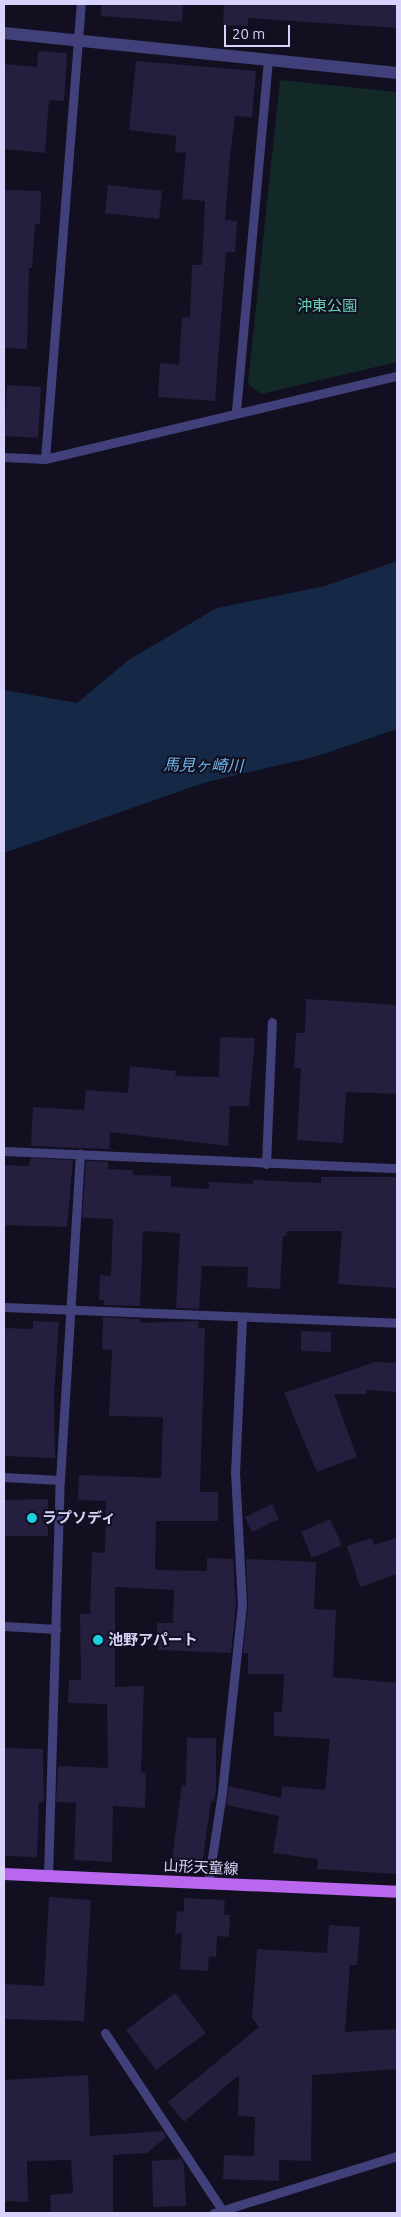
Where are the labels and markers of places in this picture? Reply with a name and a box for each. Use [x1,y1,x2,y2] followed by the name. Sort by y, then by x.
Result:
[42,1509,117,1527] place label: ラプソディ
[26,1512,38,1524] marker: ラプソディ
[108,1631,198,1649] place label: 池野アパート
[92,1634,104,1646] marker: 池野アパート

